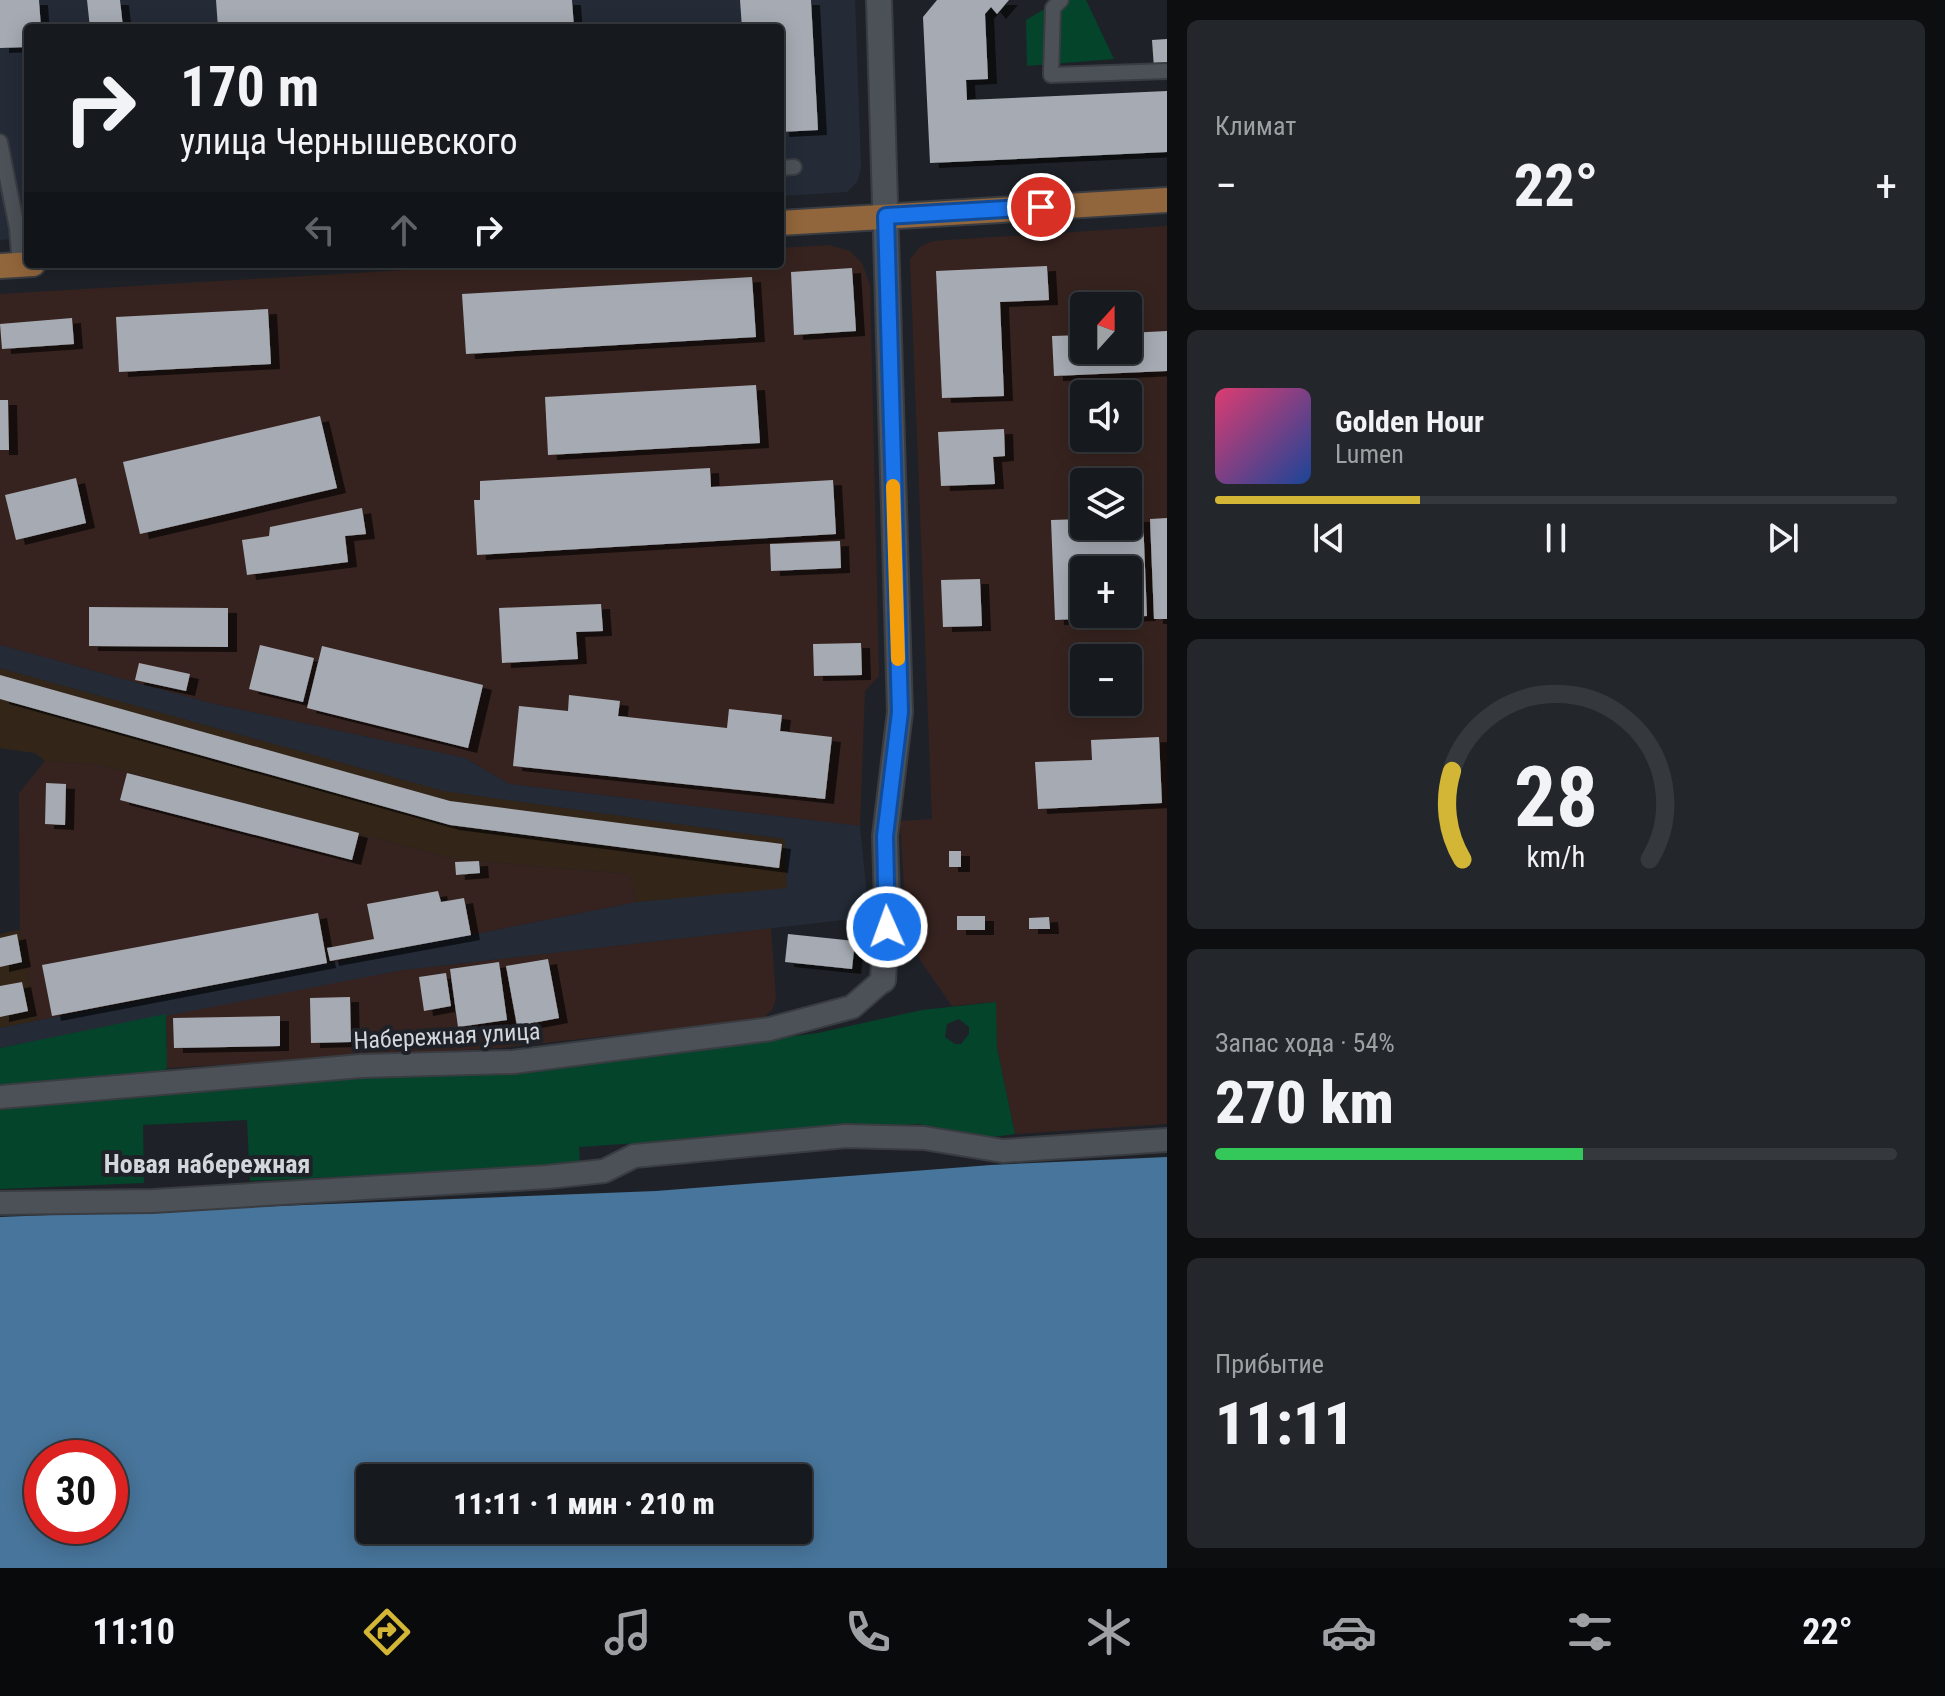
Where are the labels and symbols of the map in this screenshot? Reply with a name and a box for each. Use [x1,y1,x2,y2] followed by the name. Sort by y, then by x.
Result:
[1007,173,1075,241] pin
[1070,292,1142,364] north arrow
[845,885,929,969] position arrow
[353,1017,541,1055] street label: Набережная улица
[104,1149,310,1179] district label: Новая набережная
[24,1440,128,1544] speed limit sign: 30

